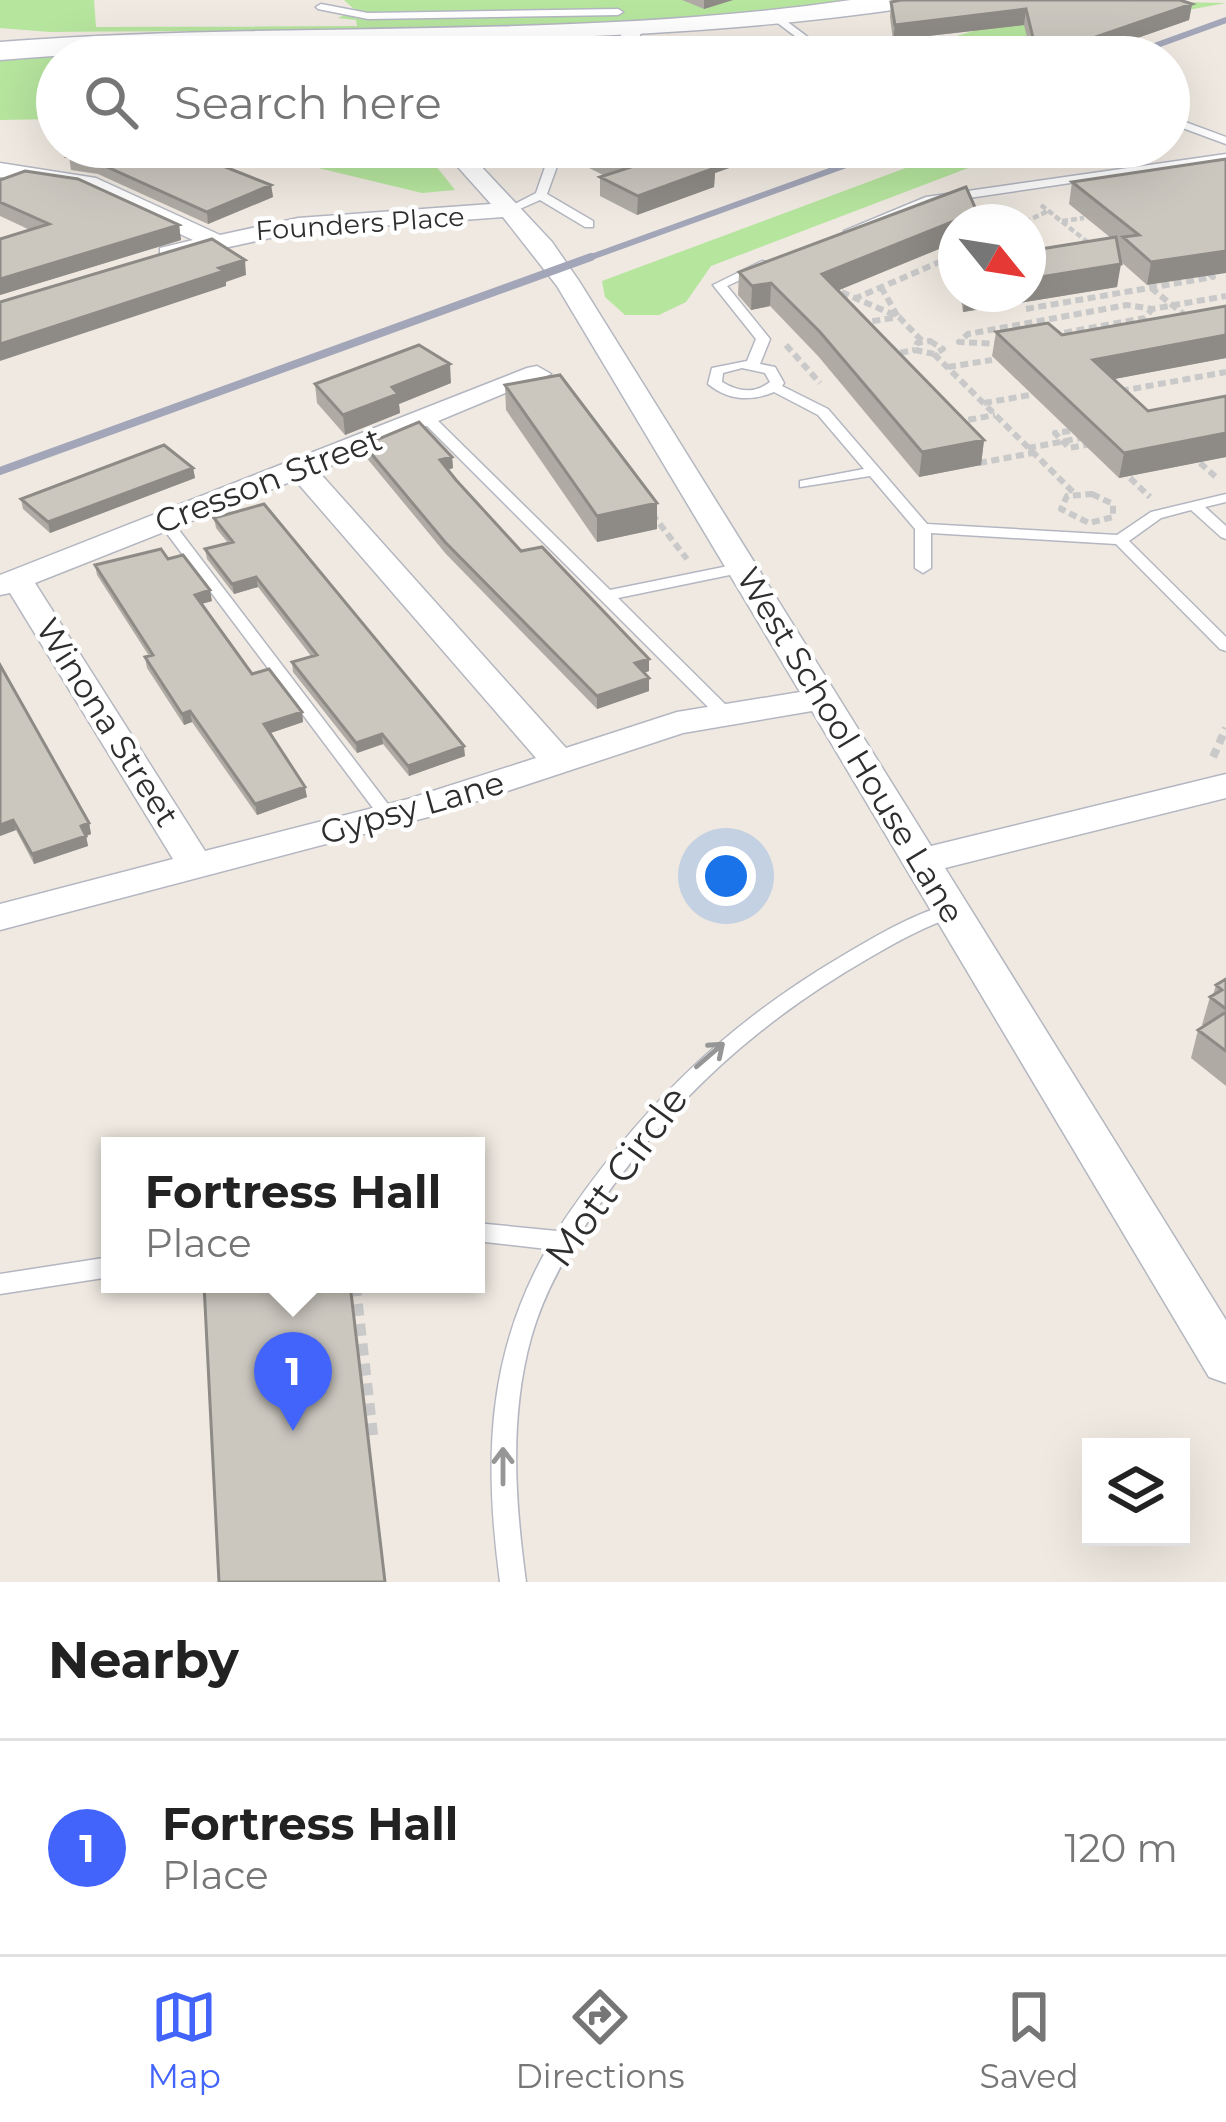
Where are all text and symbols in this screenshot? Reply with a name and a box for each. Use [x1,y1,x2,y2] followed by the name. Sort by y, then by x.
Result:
[36,36,1190,168] search box
[78,69,144,135] icon: search
[174,75,442,130] text: Search here
[254,200,466,247] street label: Founders Place
[938,204,1046,312] north arrow
[149,418,387,542] street label: Cresson Street
[729,560,973,930] street label: West School House Lane
[28,610,188,834] street label: Winona Street
[315,762,509,852] street label: Gypsy Lane
[696,846,756,906] your location
[695,1042,725,1069] one-way arrow
[534,1076,698,1276] street label: Mott Circle
[101,1137,485,1293] popup
[145,1164,441,1219] text: Fortress Hall
[145,1219,251,1267] text: Place
[254,1332,332,1431] pin: 1
[1082,1438,1190,1546] map controls
[1082,1438,1190,1546] button: layers
[492,1447,514,1486] one-way arrow
[48,1629,239,1691] text: Nearby
[162,1796,458,1851] text: Fortress Hall
[79,1824,95,1872] text: 1
[1064,1824,1178,1872] text: 120 m
[162,1851,269,1899] text: Place
[147,1984,221,2096] tab: Map
[516,1984,685,2096] tab: Directions
[979,1984,1079,2096] tab: Saved

